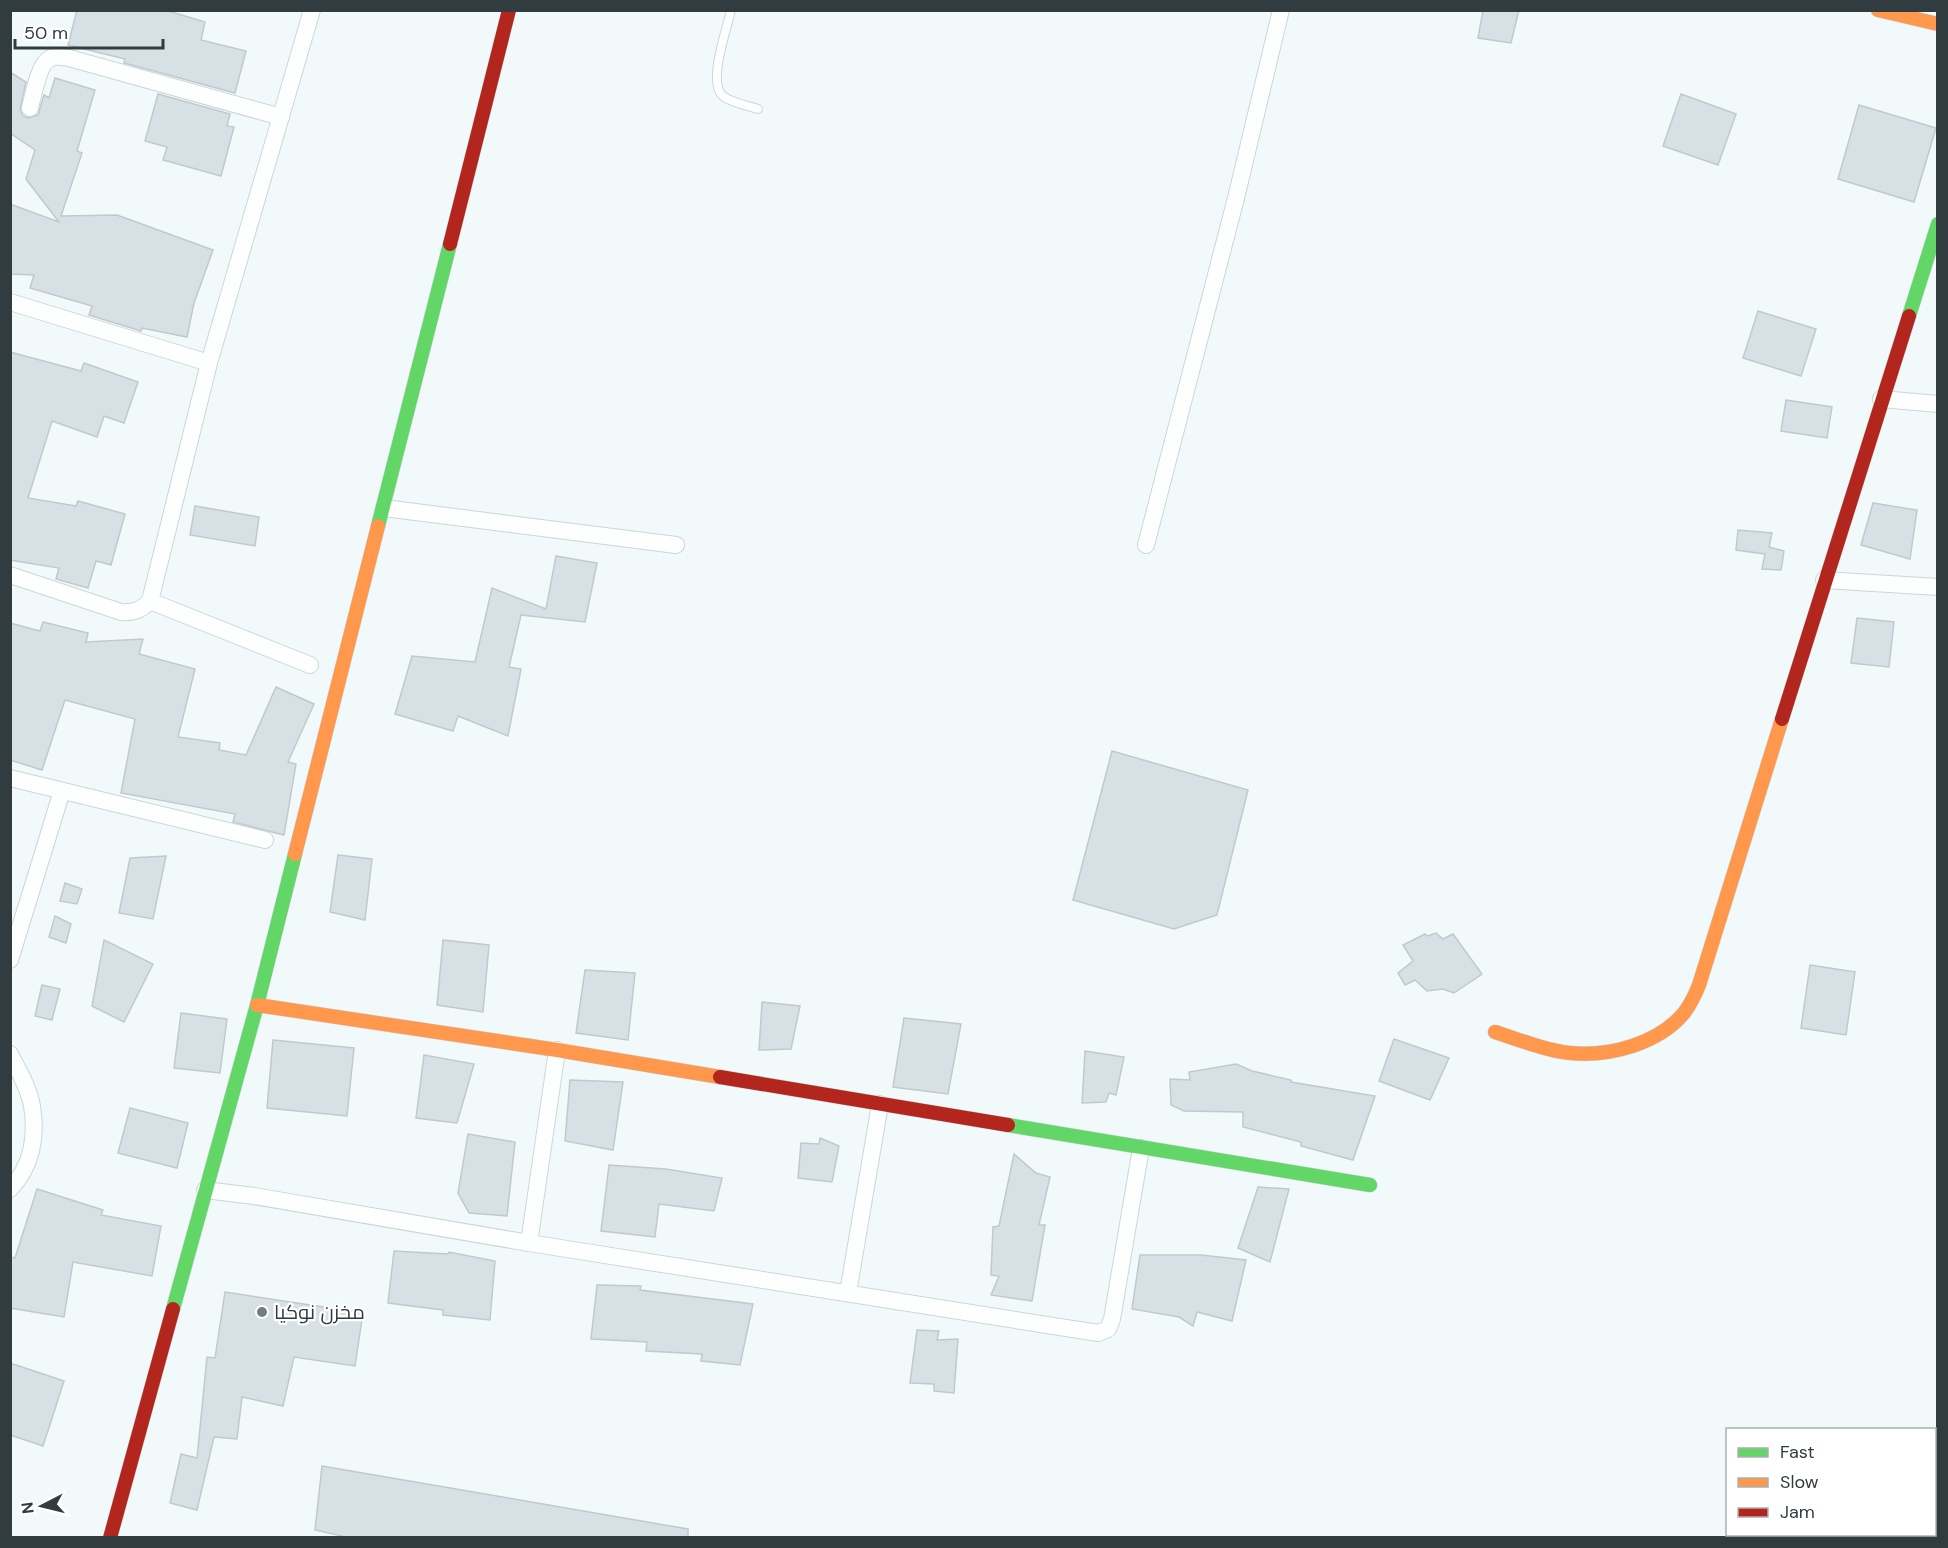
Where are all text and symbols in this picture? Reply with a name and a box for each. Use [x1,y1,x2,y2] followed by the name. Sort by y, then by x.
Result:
[15,12,164,50] scale bar
[24,21,68,45] text: 50 m
[274,1299,365,1325] place label: مخزن نوكيا
[255,1305,269,1319] marker: مخزن نوكيا
[1726,1428,1936,1536] legend
[1780,1440,1815,1464] text: Fast
[1780,1470,1819,1494] text: Slow
[12,1476,72,1536] north arrow
[1780,1500,1815,1524] text: Jam
[16,1501,39,1515] text: N

